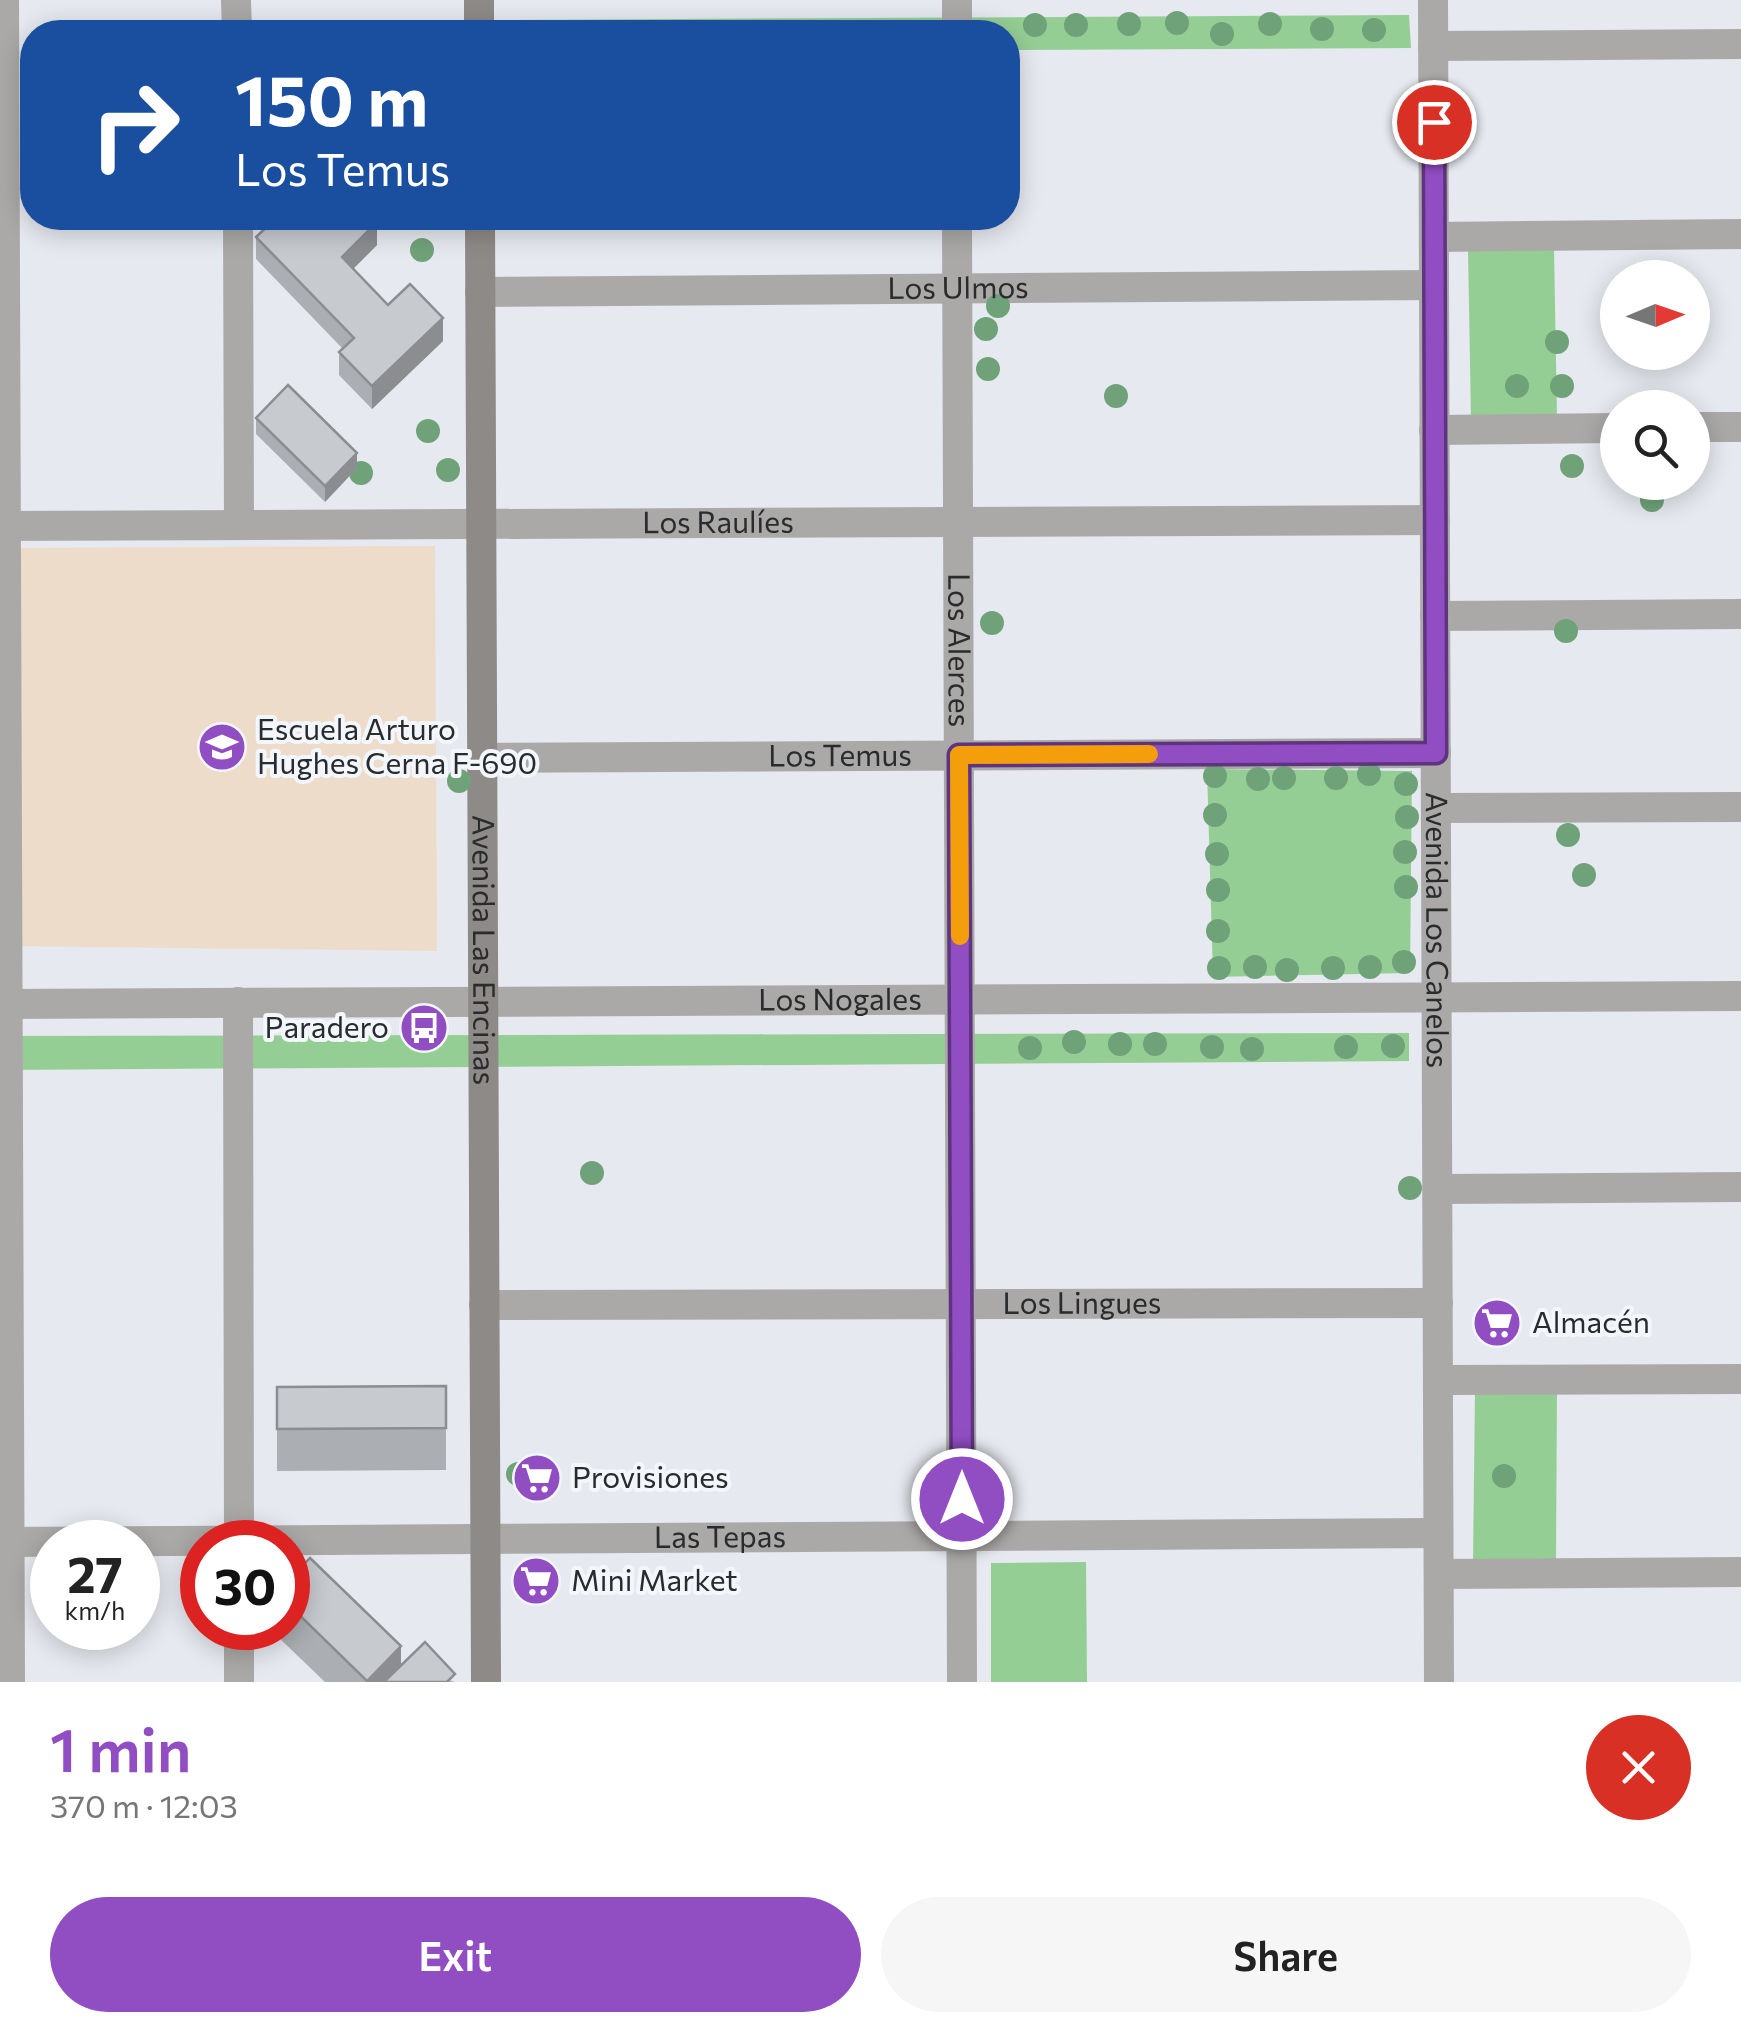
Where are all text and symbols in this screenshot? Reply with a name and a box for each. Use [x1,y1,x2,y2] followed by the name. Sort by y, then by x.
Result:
[235,55,428,140] text: 150 m
[70,60,200,190] icon: right
[1392,80,1477,165] pin
[1407,95,1462,150] icon: arrive
[235,140,450,195] text: Los Temus
[1600,260,1710,370] north arrow
[1600,260,1710,500] map controls
[887,267,1029,305] street label: Los Ulmos
[1600,390,1710,500] button: search
[642,502,794,539] street label: Los Raulíes
[942,573,980,727] street label: Los Alerces
[257,709,537,780] place label: Escuela Arturo Hughes Cerna F-690
[196,721,248,773] school or university icon: Escuela Arturo Hughes Cerna F-690
[768,735,912,772] street label: Los Temus
[1420,792,1458,1068] street label: Avenida Los Canelos
[466,815,505,1085] street label: Avenida Las Encinas
[758,979,922,1017] street label: Los Nogales
[398,1002,450,1054] bus stop icon: Paradero
[265,1007,389,1044] place label: Paradero
[1003,1283,1161,1320] street label: Los Lingues
[1471,1297,1523,1349] supermarket icon: Almacén
[1532,1302,1650,1339] place label: Almacén
[910,1447,1014,1551] position arrow
[511,1452,563,1504] supermarket icon: Provisiones
[572,1457,729,1494] place label: Provisiones
[654,1516,786,1554] street label: Las Tepas
[180,1520,310,1650] speed limit sign: 30
[67,1542,123,1603] text: 27
[510,1555,562,1607] supermarket icon: Mini Market
[571,1560,738,1597] place label: Mini Market
[65,1595,125,1625] text: km/h
[50,1711,191,1784] text: 1 min
[1586,1715,1691,1820] button: close
[50,1785,238,1825] text: 370 m · 12:03
[50,1897,861,2012] button: Exit
[881,1897,1691,2012] button: Share

